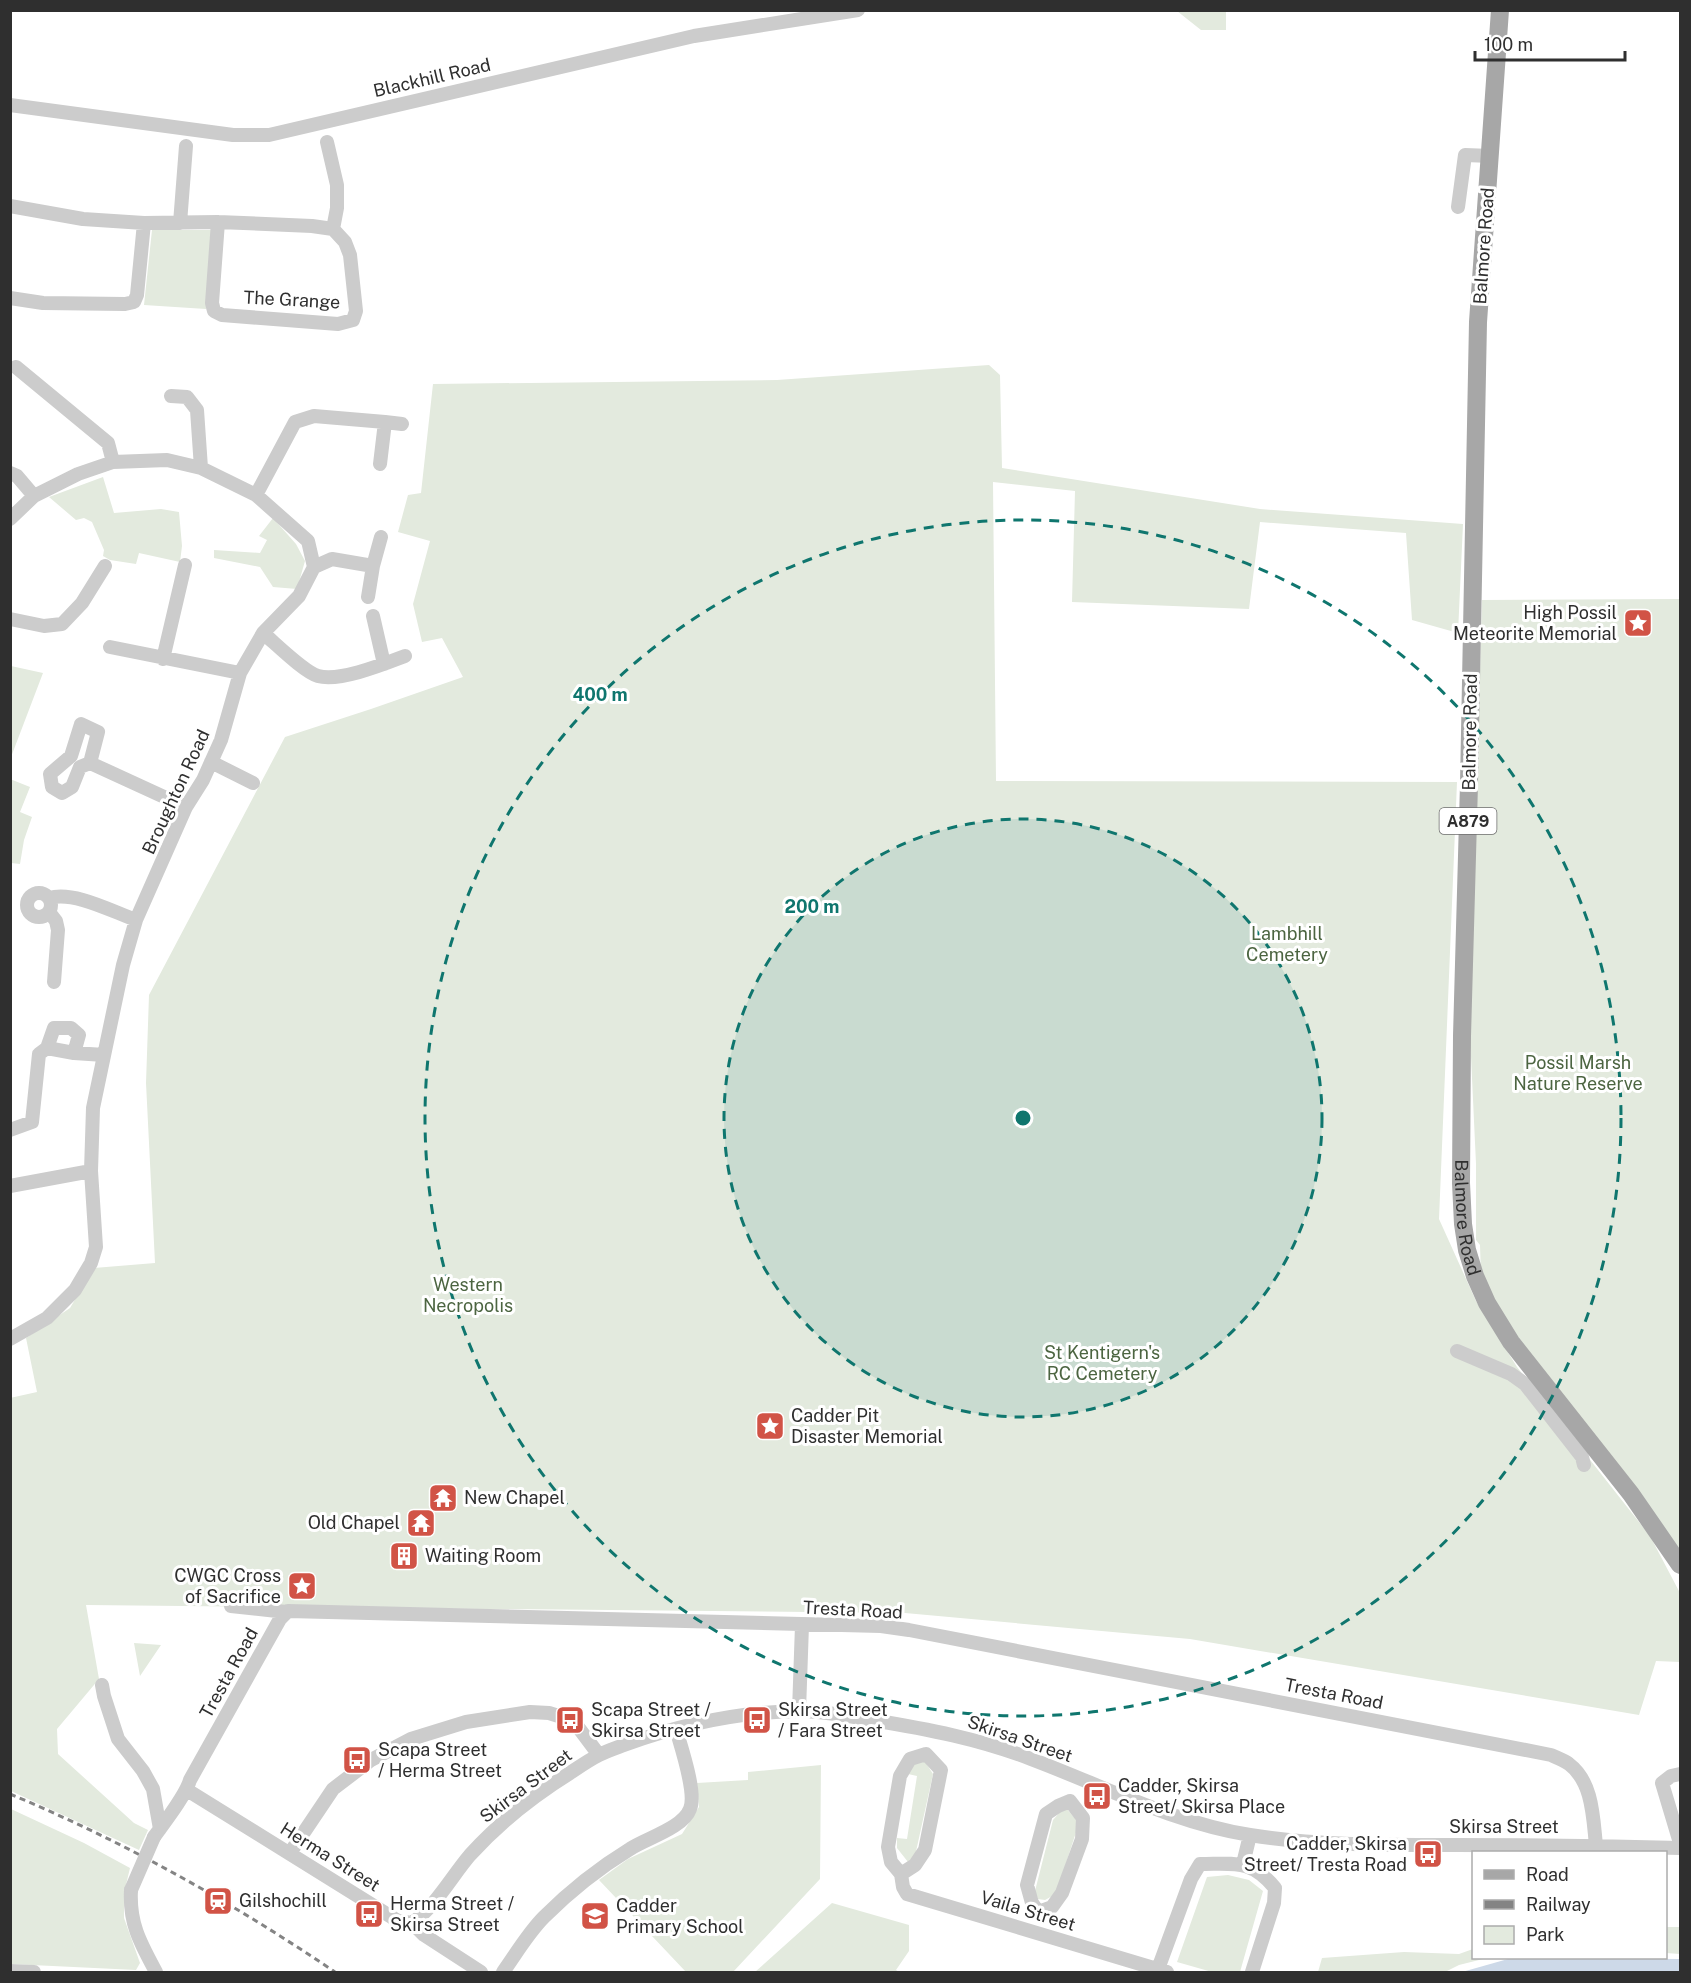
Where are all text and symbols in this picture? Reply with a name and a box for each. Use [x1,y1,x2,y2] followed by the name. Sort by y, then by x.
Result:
[1475,24,1625,62] scale bar
[1484,34,1533,55] text: 100 m
[371,54,493,101] street label: Blackhill Road
[1469,187,1498,305] street label: Balmore Road
[243,286,341,313] street label: The Grange
[1453,602,1617,644] place label: High Possil Meteorite Memorial
[1622,607,1654,639] place icon: High Possil Meteorite Memorial
[1458,673,1481,791] street label: Balmore Road
[572,684,628,705] text: 400 m
[137,726,214,857] street label: Broughton Road
[1440,808,1496,834] road number: A879
[785,896,839,917] text: 200 m
[1246,923,1328,965] park label: Lambhill Cemetery
[1513,1052,1643,1094] park label: Possil Marsh Nature Reserve
[1013,1108,1033,1128] centre of rings
[1451,1159,1485,1278] street label: Balmore Road
[423,1274,513,1316] park label: Western Necropolis
[1044,1342,1160,1384] park label: St Kentigern's RC Cemetery
[791,1405,943,1447] place label: Cadder Pit Disaster Memorial
[754,1410,786,1442] place icon: Cadder Pit Disaster Memorial
[427,1482,459,1514] temple icon: New Chapel
[464,1487,565,1508] place label: New Chapel
[405,1507,437,1539] temple icon: Old Chapel
[308,1512,400,1533] place label: Old Chapel
[388,1540,420,1572] building icon: Waiting Room
[425,1545,541,1566] place label: Waiting Room
[174,1565,281,1607] place label: CWGC Cross of Sacrifice
[286,1570,318,1602] place icon: CWGC Cross of Sacrifice
[803,1596,903,1623] street label: Tresta Road
[195,1624,262,1722] street label: Tresta Road
[1283,1674,1385,1713] street label: Tresta Road
[591,1699,712,1741] place label: Scapa Street / Skirsa Street
[778,1699,888,1741] place label: Skirsa Street / Fara Street
[554,1704,586,1736] bus stop icon: Scapa Street / Skirsa Street
[741,1704,773,1736] bus stop icon: Skirsa Street / Fara Street
[965,1711,1075,1766] street label: Skirsa Street
[378,1739,502,1781] place label: Scapa Street / Herma Street
[341,1744,373,1776] bus stop icon: Scapa Street / Herma Street
[476,1744,576,1827] street label: Skirsa Street
[1118,1775,1285,1817] place label: Cadder, Skirsa Street/ Skirsa Place
[1081,1780,1113,1812] bus stop icon: Cadder, Skirsa Street/ Skirsa Place
[1449,1816,1559,1837] street label: Skirsa Street
[277,1818,384,1896] street label: Herma Street
[1244,1833,1407,1875] place label: Cadder, Skirsa Street/ Tresta Road
[1412,1838,1444,1870] bus stop icon: Cadder, Skirsa Street/ Tresta Road
[1472,1851,1667,1959] legend
[1526,1864,1569,1885] text: Road
[202,1885,234,1917] station icon: Gilshochill
[978,1886,1078,1935] street label: Vaila Street
[239,1890,327,1911] place label: Gilshochill
[390,1893,515,1935] place label: Herma Street / Skirsa Street
[1526,1894,1591,1915] text: Railway
[616,1895,744,1937] place label: Cadder Primary School
[353,1898,385,1930] bus stop icon: Herma Street / Skirsa Street
[579,1900,611,1932] school or university icon: Cadder Primary School
[1526,1924,1564,1945] text: Park

